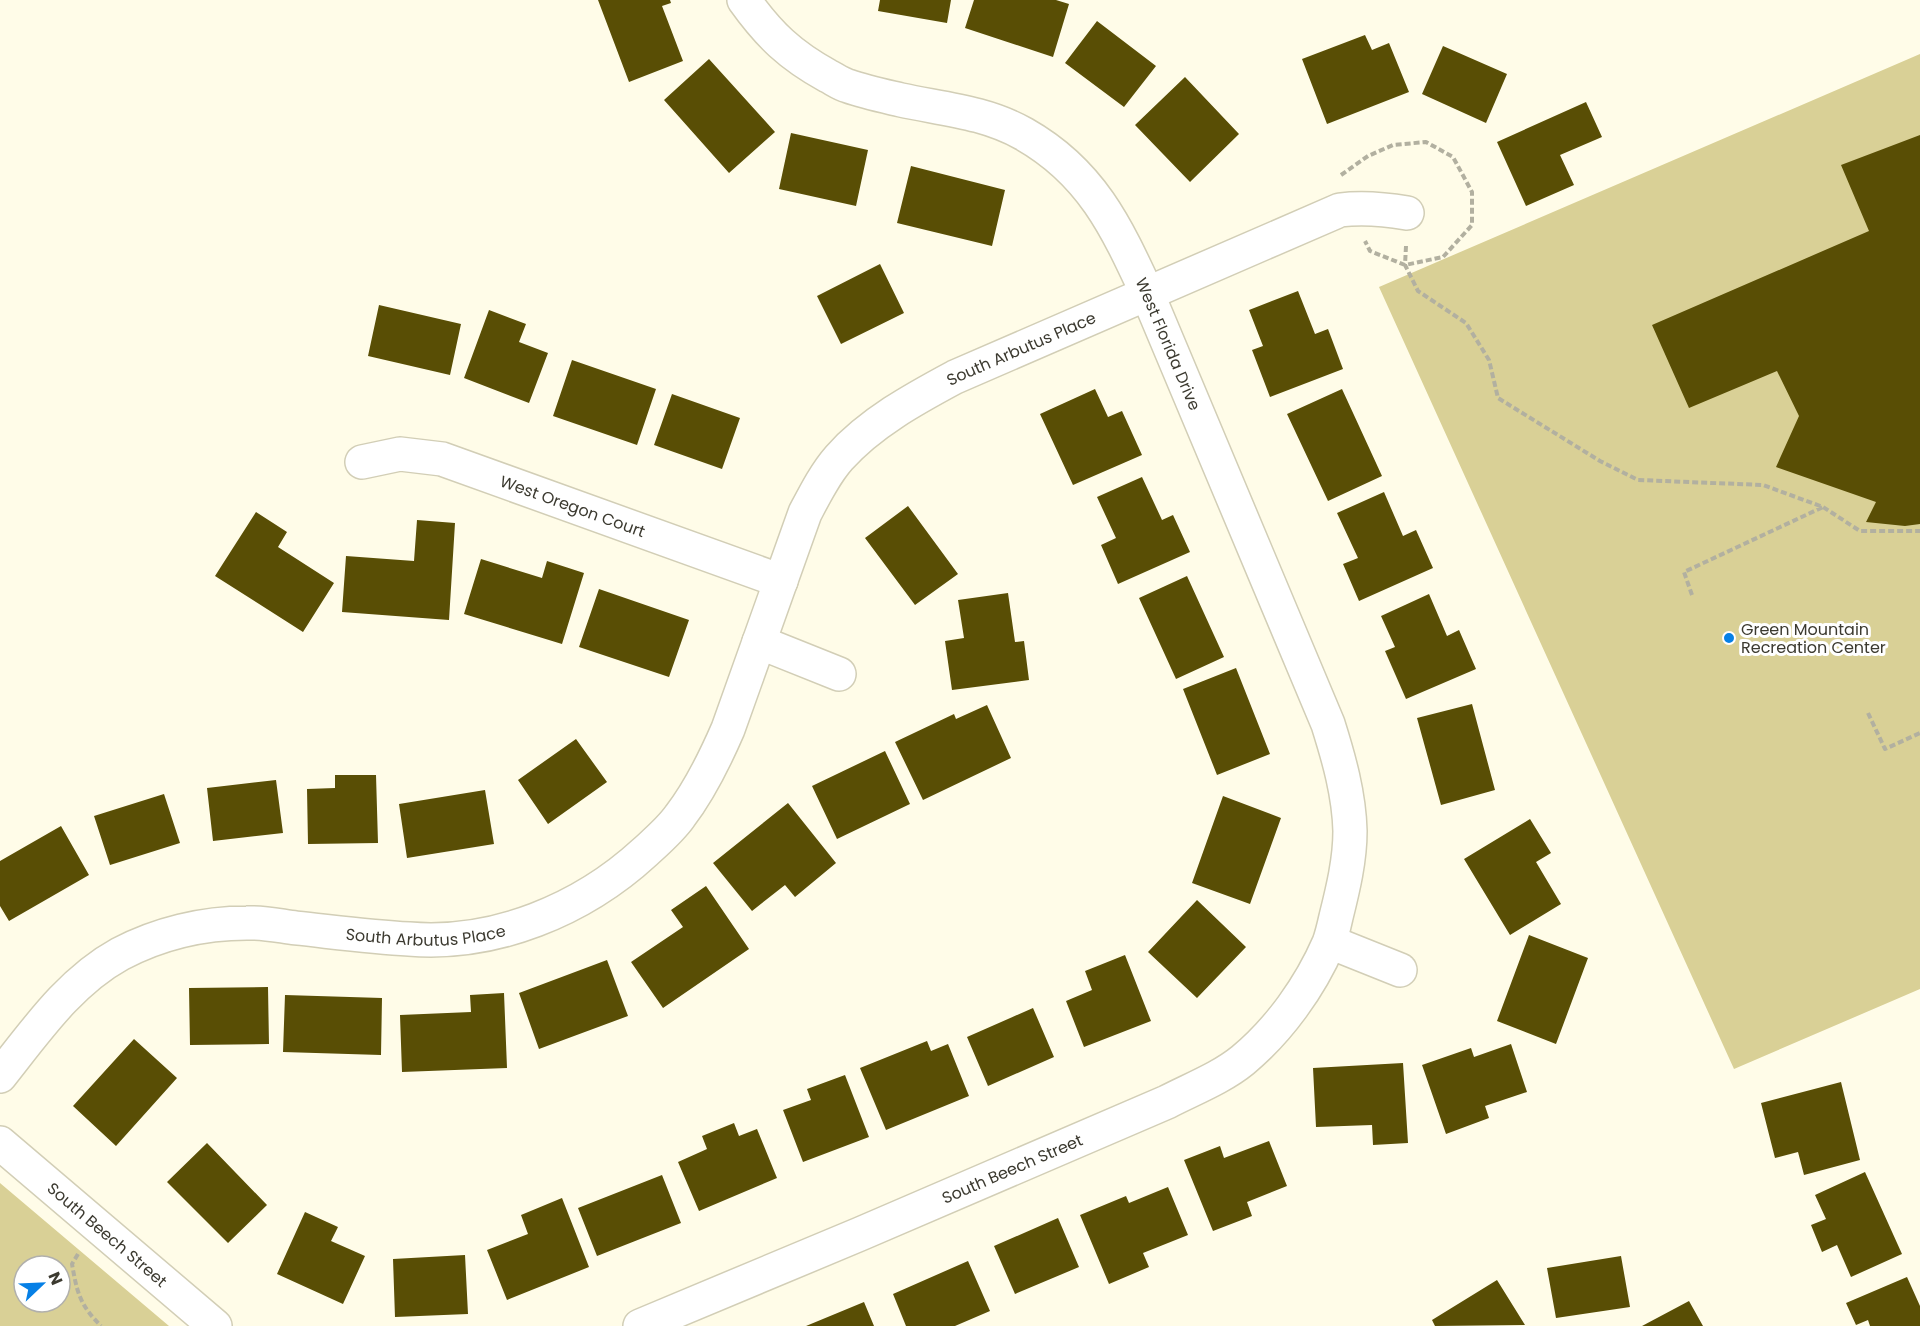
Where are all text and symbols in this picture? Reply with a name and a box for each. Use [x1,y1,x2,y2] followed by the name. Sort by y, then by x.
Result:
[1130,274,1206,414] street label: West Florida Drive
[942,306,1099,391] street label: South Arbutus Place
[497,469,649,543] street label: West Oregon Court
[1741,618,1886,659] place label: Green Mountain Recreation Center
[1722,631,1736,645] marker: Green Mountain Recreation Center
[345,919,508,951] street label: South Arbutus Place
[938,1128,1086,1209] street label: South Beech Street
[42,1177,172,1292] street label: South Beech Street
[12,1254,72,1314] north arrow
[42,1268,68,1288] text: N

